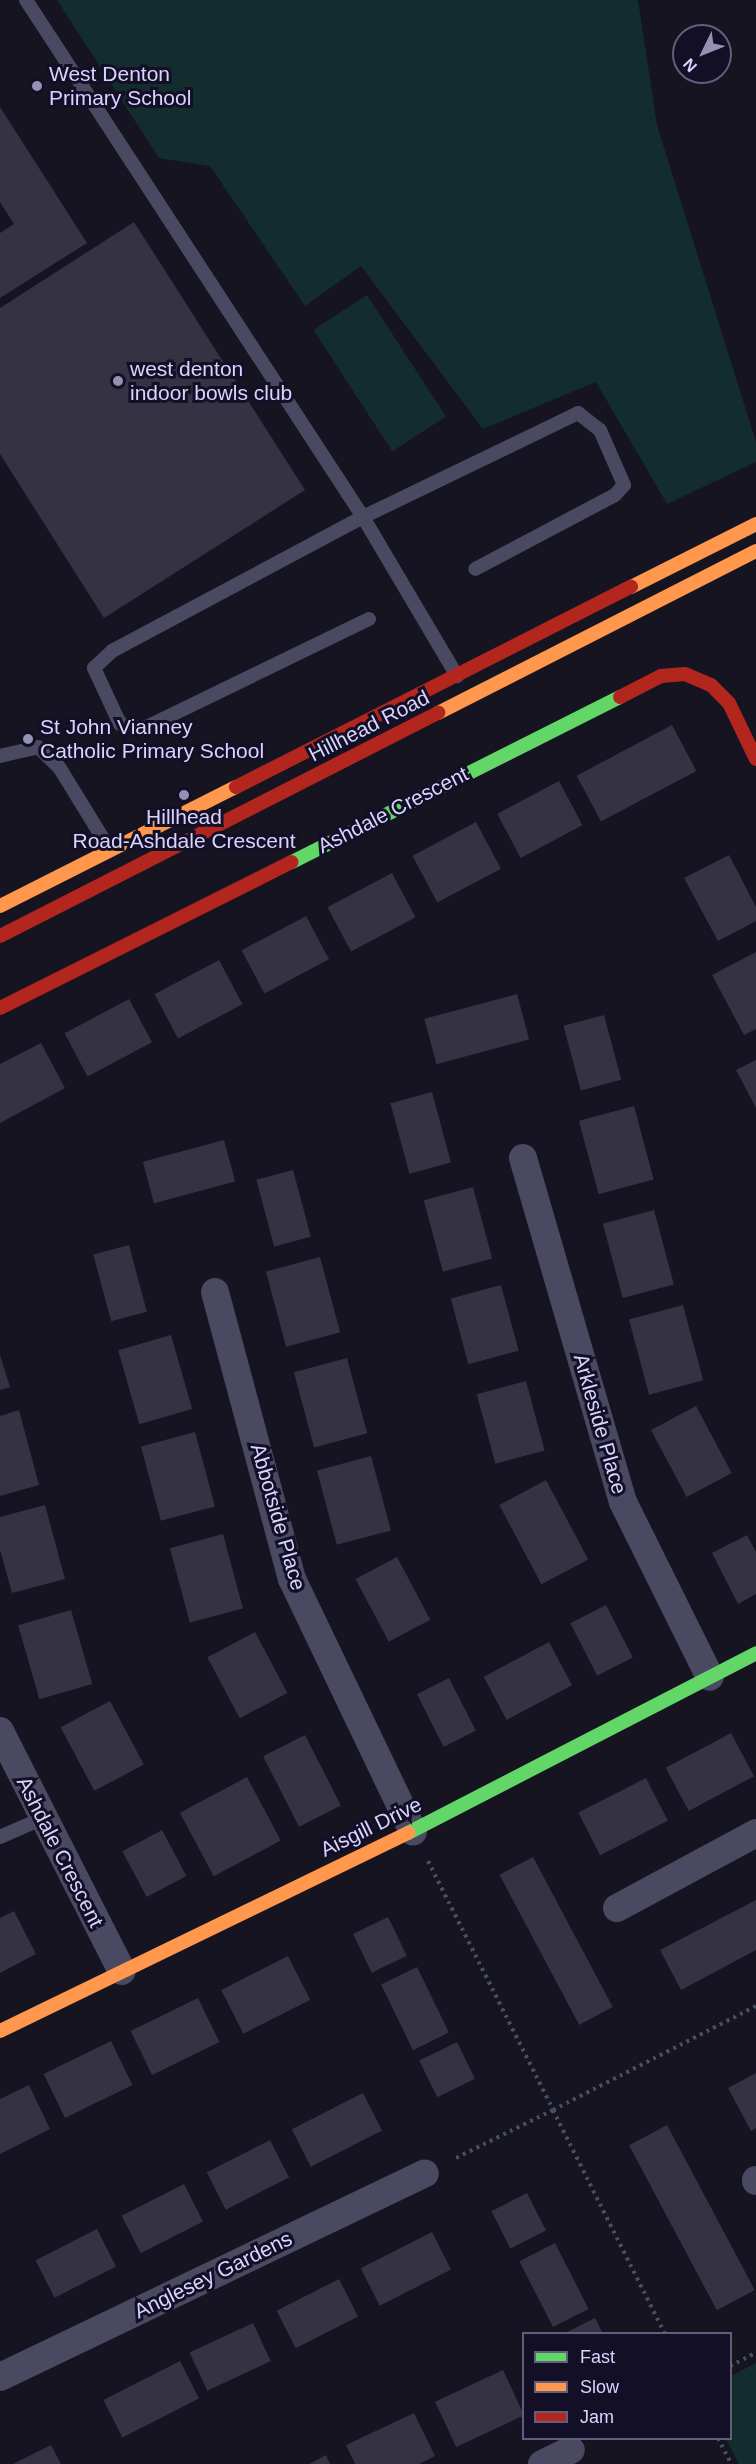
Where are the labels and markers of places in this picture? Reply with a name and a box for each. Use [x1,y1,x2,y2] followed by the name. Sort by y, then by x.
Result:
[49,61,191,111] place label: West Denton Primary School
[30,79,44,93] marker: West Denton Primary School
[130,356,292,406] place label: west denton indoor bowls club
[111,374,125,388] marker: west denton indoor bowls club
[40,714,264,764] place label: St John Vianney Catholic Primary School
[21,732,35,746] marker: St John Vianney Catholic Primary School
[177,788,191,802] marker: Hillhead Road-Ashdale Crescent
[73,804,295,854] place label: Hillhead Road-Ashdale Crescent

